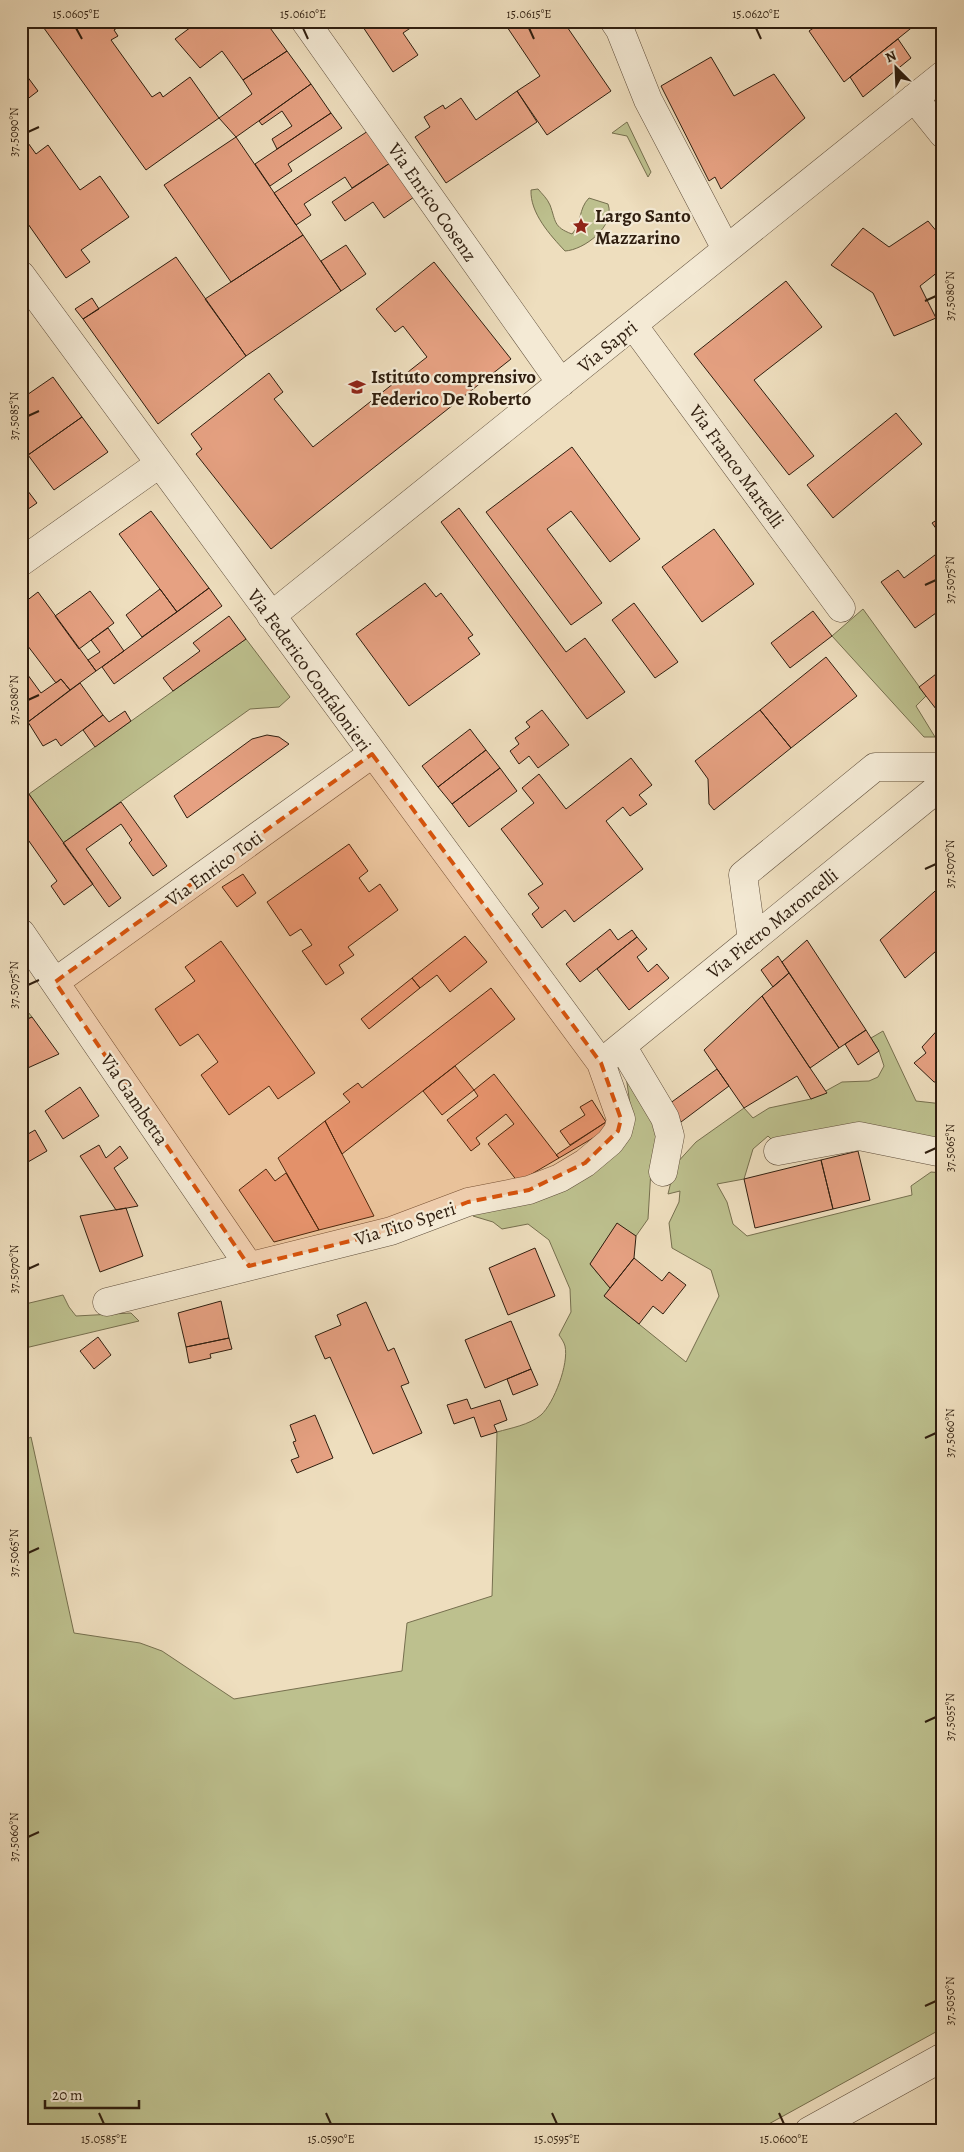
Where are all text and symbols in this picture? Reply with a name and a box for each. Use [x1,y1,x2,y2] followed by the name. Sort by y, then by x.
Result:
[52,6,100,22] text: 15.0605°E
[280,6,326,22] text: 15.0610°E
[507,6,551,22] text: 15.0615°E
[732,6,780,22] text: 15.0620°E
[872,42,922,92] north arrow
[882,46,899,67] text: N
[6,107,22,157] text: 37.5090°N
[381,137,483,267] street label: Via Enrico Cosenz
[595,203,691,251] place label: Largo Santo Mazzarino
[571,216,591,236] place icon: Largo Santo Mazzarino
[942,271,958,321] text: 37.5080°N
[571,315,643,380] street label: Via Sapri
[371,364,536,412] place label: Istituto comprensivo Federico De Roberto
[347,377,367,397] school or university icon: Istituto comprensivo Federico De Roberto
[6,391,22,440] text: 37.5085°N
[682,399,790,534] street label: Via Franco Martelli
[942,556,958,604] text: 37.5075°N
[241,583,377,757] street label: Via Federico Confalonieri
[6,675,22,725] text: 37.5080°N
[160,825,268,913] street label: Via Enrico Toti
[942,839,958,888] text: 37.5070°N
[701,863,844,986] street label: Via Pietro Maroncelli
[6,961,22,1009] text: 37.5075°N
[93,1048,175,1151] street label: Via Gambetta
[942,1124,958,1172] text: 37.5065°N
[351,1195,459,1253] street label: Via Tito Speri
[6,1244,22,1293] text: 37.5070°N
[942,1408,958,1458] text: 37.5060°N
[6,1529,22,1577] text: 37.5065°N
[942,1693,958,1741] text: 37.5055°N
[6,1812,22,1862] text: 37.5060°N
[942,1976,958,2026] text: 37.5050°N
[45,2077,139,2109] scale bar
[52,2085,83,2105] text: 20 m
[81,2131,127,2147] text: 15.0585°E
[307,2131,355,2147] text: 15.0590°E
[534,2131,580,2147] text: 15.0595°E
[760,2131,808,2147] text: 15.0600°E

